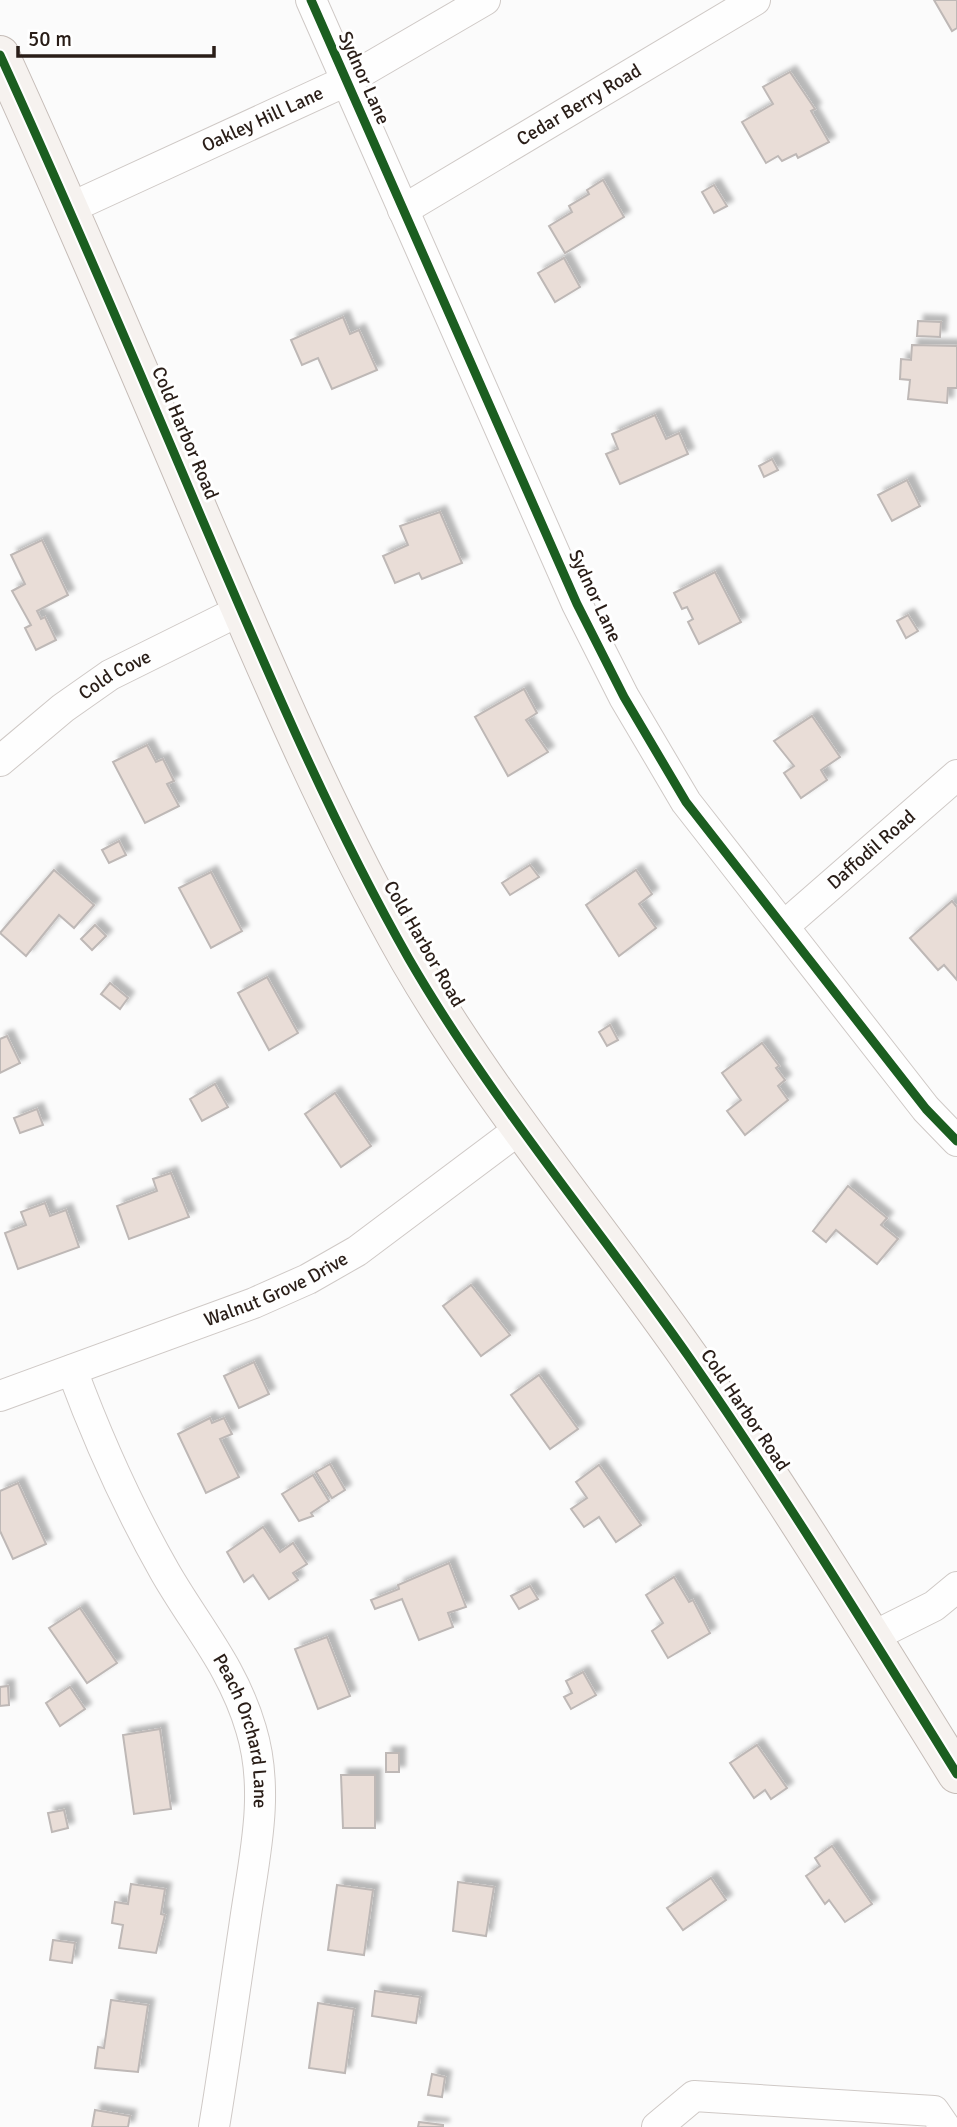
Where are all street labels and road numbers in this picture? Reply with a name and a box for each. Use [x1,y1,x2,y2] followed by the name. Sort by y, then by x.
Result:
[333,28,395,128] street label: Sydnor Lane
[512,59,646,151] street label: Cedar Berry Road
[198,81,327,158] street label: Oakley Hill Lane
[146,363,224,503] street label: Cold Harbor Road
[563,546,627,646] street label: Sydnor Lane
[74,645,155,705] street label: Cold Cove
[822,805,920,895] street label: Daffodil Road
[378,876,470,1012] street label: Cold Harbor Road
[201,1247,352,1332] street label: Walnut Grove Drive
[695,1344,795,1476] street label: Cold Harbor Road
[207,1649,272,1809] street label: Peach Orchard Lane

